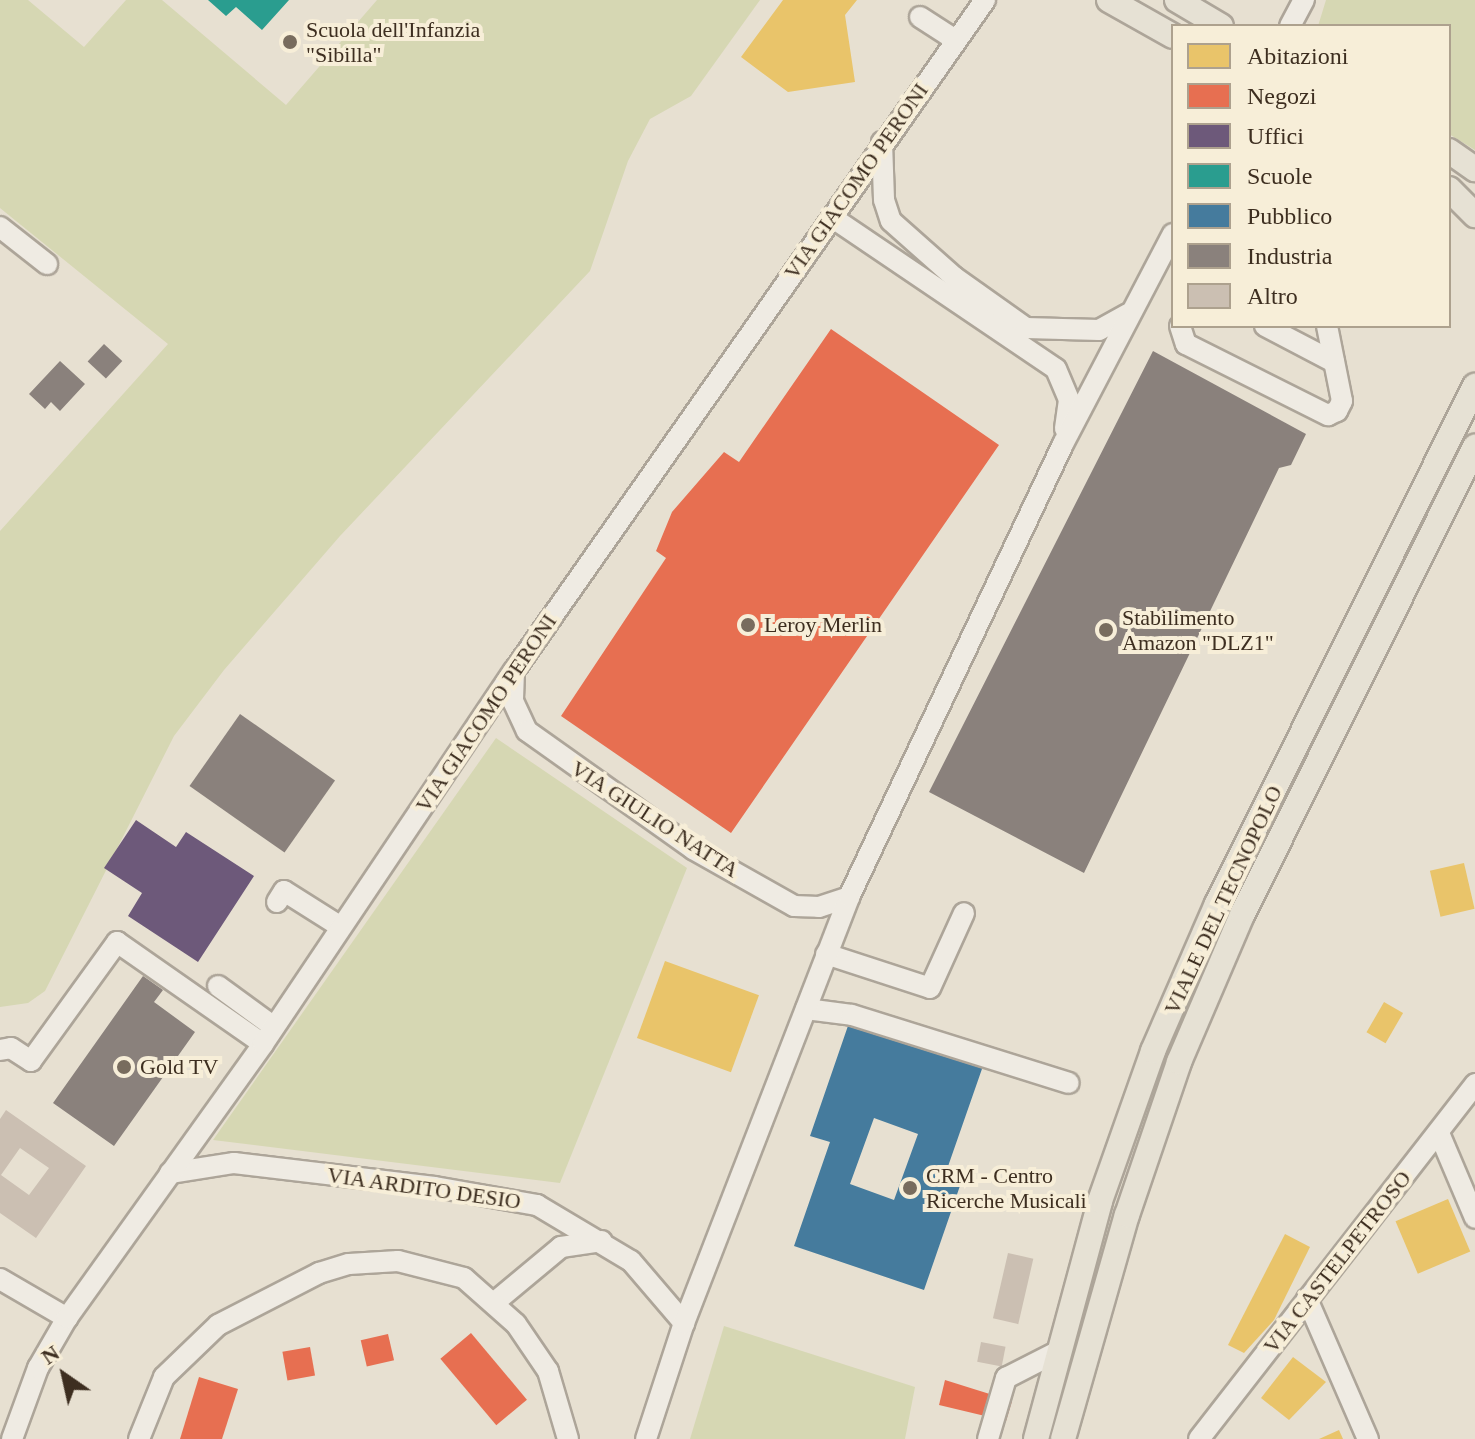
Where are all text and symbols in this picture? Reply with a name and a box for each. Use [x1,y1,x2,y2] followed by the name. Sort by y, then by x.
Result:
[306,16,480,68] place label: Scuola dell'Infanzia "Sibilla"
[1171,24,1451,328] legend
[281,33,299,51] marker: Scuola dell'Infanzia "Sibilla"
[1247,43,1348,69] text: Abitazioni
[778,77,934,285] street label: VIA GIACOMO PERONI
[1247,83,1316,109] text: Negozi
[1247,123,1304,149] text: Uffici
[1247,163,1312,189] text: Scuole
[1247,203,1332,229] text: Pubblico
[1247,243,1332,269] text: Industria
[1247,283,1298,309] text: Altro
[1122,604,1274,656] place label: Stabilimento Amazon "DLZ1"
[409,608,563,818] street label: VIA GIACOMO PERONI
[764,612,882,638] place label: Leroy Merlin
[739,616,757,634] marker: Leroy Merlin
[1097,621,1115,639] marker: Stabilimento Amazon "DLZ1"
[566,755,744,883] street label: VIA GIULIO NATTA
[1158,781,1288,1019] street label: VIALE DEL TECNOPOLO
[140,1054,219,1080] place label: Gold TV
[115,1058,133,1076] marker: Gold TV
[324,1161,524,1215] street label: VIA ARDITO DESIO
[926,1162,1087,1214] place label: CRM - Centro Ricerche Musicali
[1257,1165,1417,1359] street label: VIA CASTELPETROSO
[901,1179,919,1197] marker: CRM - Centro Ricerche Musicali
[24,1335,104,1415] north arrow
[37,1340,64,1369] text: N

